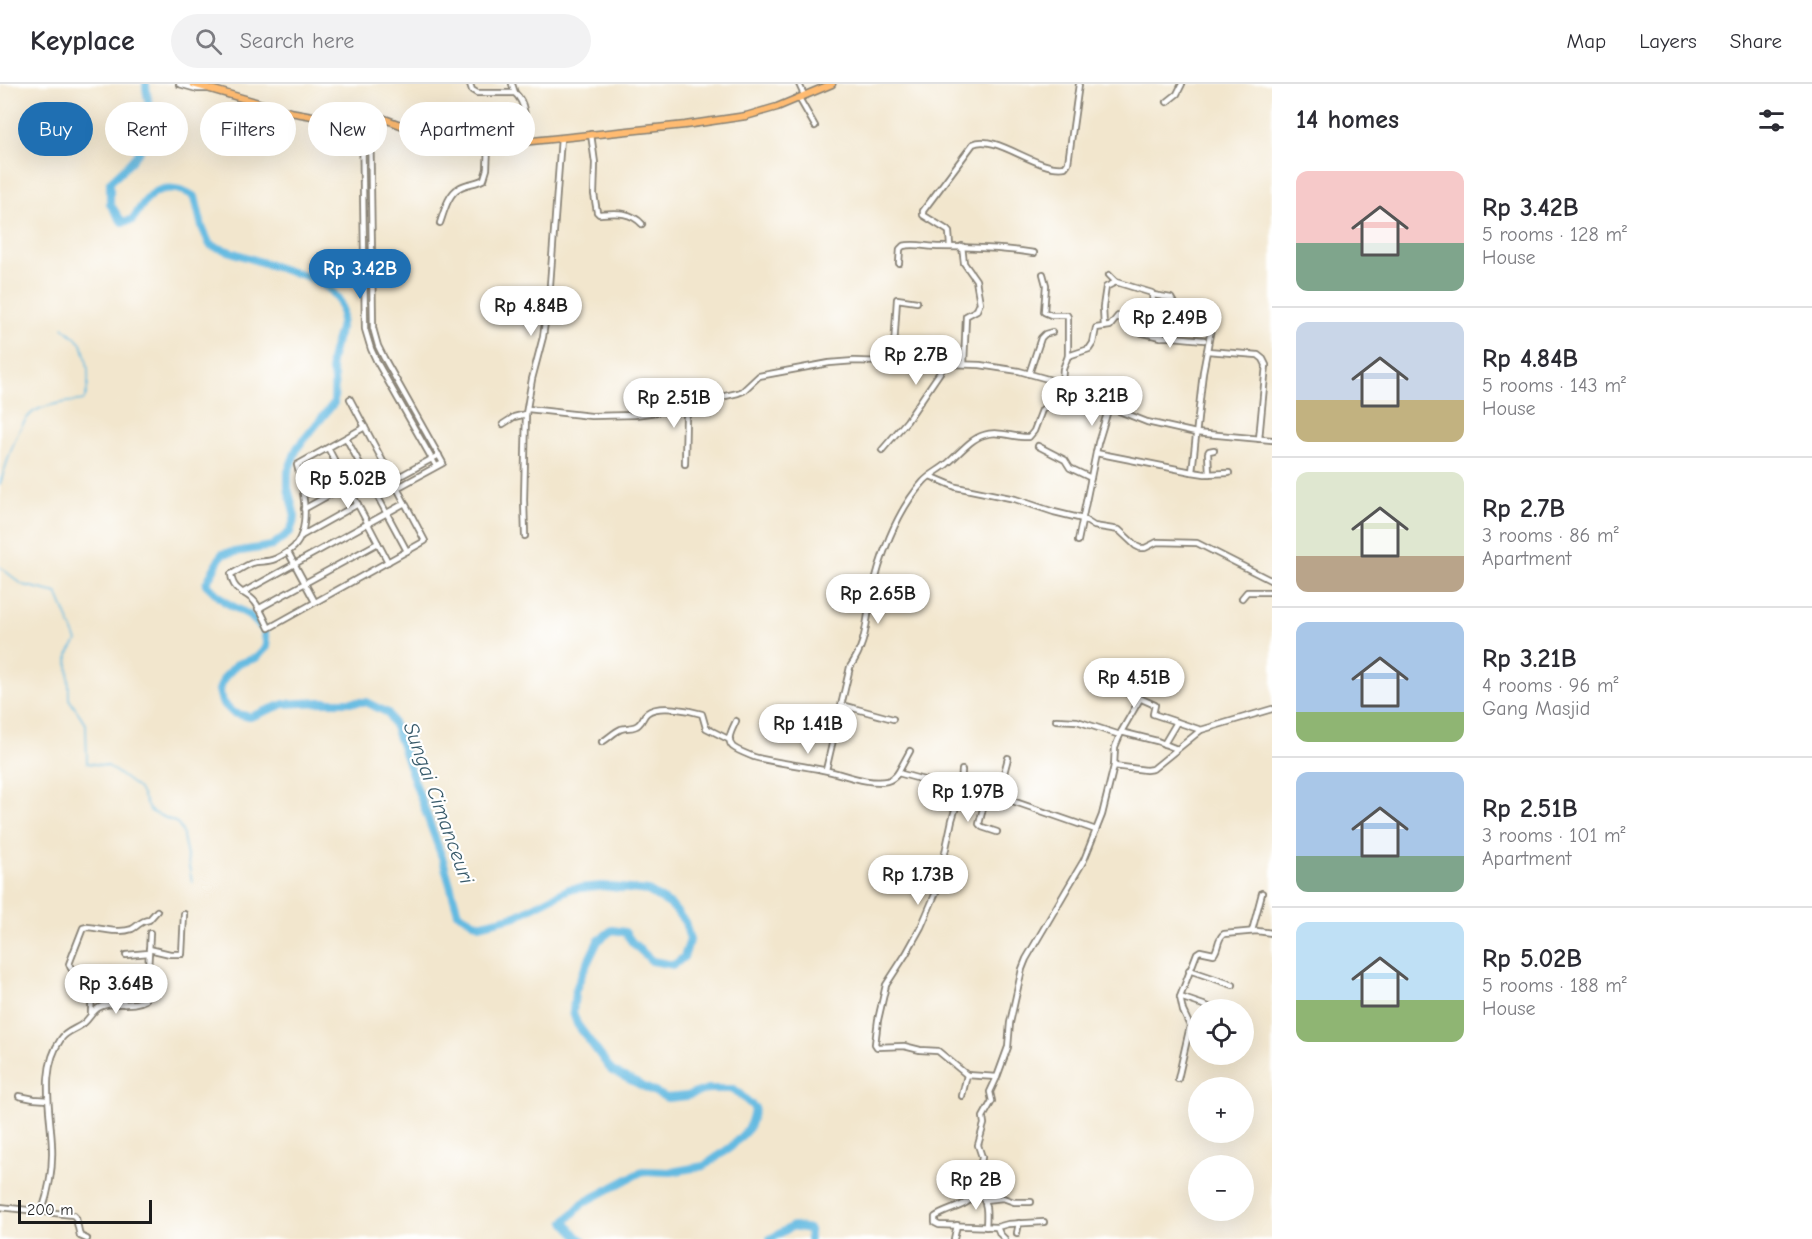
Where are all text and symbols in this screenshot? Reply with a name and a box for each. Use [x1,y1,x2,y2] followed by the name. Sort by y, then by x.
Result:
[171,14,591,68] search box
[30,25,135,57] text: Keyplace
[192,25,225,58] icon: search
[240,28,354,54] text: Search here
[1567,29,1606,53] text: Map
[1639,29,1697,53] text: Layers
[1730,29,1782,53] text: Share
[18,102,93,156] chip: Buy
[105,102,188,156] chip: Rent
[200,102,296,156] chip: Filters
[308,102,387,156] chip: New
[399,102,535,156] chip: Apartment
[1755,104,1788,137] icon: filters
[1296,105,1399,135] text: 14 homes
[1482,193,1579,223] text: Rp 3.42B
[1344,195,1416,267] icon: home
[1482,223,1627,246] text: 5 rooms · 128 m²
[1482,246,1536,269] text: House
[298,249,422,300] pin: Rp 3.42B
[323,257,397,280] text: Rp 3.42B
[469,286,593,337] pin: Rp 4.84B
[494,294,568,317] text: Rp 4.84B
[1108,298,1232,349] pin: Rp 2.49B
[1133,306,1207,329] text: Rp 2.49B
[861,335,971,386] pin: Rp 2.7B
[884,343,948,366] text: Rp 2.7B
[1482,344,1578,374] text: Rp 4.84B
[1344,346,1416,418] icon: home
[1482,374,1626,397] text: 5 rooms · 143 m²
[1030,376,1154,427] pin: Rp 3.21B
[612,378,736,429] pin: Rp 2.51B
[1056,384,1128,407] text: Rp 3.21B
[637,386,711,409] text: Rp 2.51B
[1482,397,1536,420] text: House
[286,459,410,510] pin: Rp 5.02B
[309,467,387,490] text: Rp 5.02B
[1482,494,1565,524] text: Rp 2.7B
[1344,496,1416,568] icon: home
[1482,524,1619,547] text: 3 rooms · 86 m²
[1482,547,1572,570] text: Apartment
[816,574,940,625] pin: Rp 2.65B
[840,582,916,605] text: Rp 2.65B
[1482,644,1577,674] text: Rp 3.21B
[1344,646,1416,718] icon: home
[1072,658,1196,709] pin: Rp 4.51B
[1098,666,1170,689] text: Rp 4.51B
[1482,674,1619,697] text: 4 rooms · 96 m²
[1482,697,1590,720] text: Gang Masjid
[746,704,870,755] pin: Rp 1.41B
[773,712,843,735] text: Rp 1.41B
[399,719,479,887] water label: Sungai Cimanceuri
[906,772,1030,823] pin: Rp 1.97B
[932,780,1004,803] text: Rp 1.97B
[1482,794,1578,824] text: Rp 2.51B
[1344,796,1416,868] icon: home
[1482,824,1626,847] text: 3 rooms · 101 m²
[1482,847,1572,870] text: Apartment
[856,855,980,906] pin: Rp 1.73B
[882,863,954,886] text: Rp 1.73B
[1482,944,1582,974] text: Rp 5.02B
[1344,946,1416,1018] icon: home
[54,964,178,1015] pin: Rp 3.64B
[79,972,153,995] text: Rp 3.64B
[1482,974,1627,997] text: 5 rooms · 188 m²
[1482,997,1536,1020] text: House
[1188,999,1254,1221] map controls
[1188,999,1254,1065] button: locate
[1188,1077,1254,1143] button: +
[1188,1155,1254,1221] button: −
[934,1160,1018,1211] pin: Rp 2B
[950,1168,1002,1191] text: Rp 2B
[18,1197,152,1224] scale bar
[27,1201,73,1219] text: 200 m

